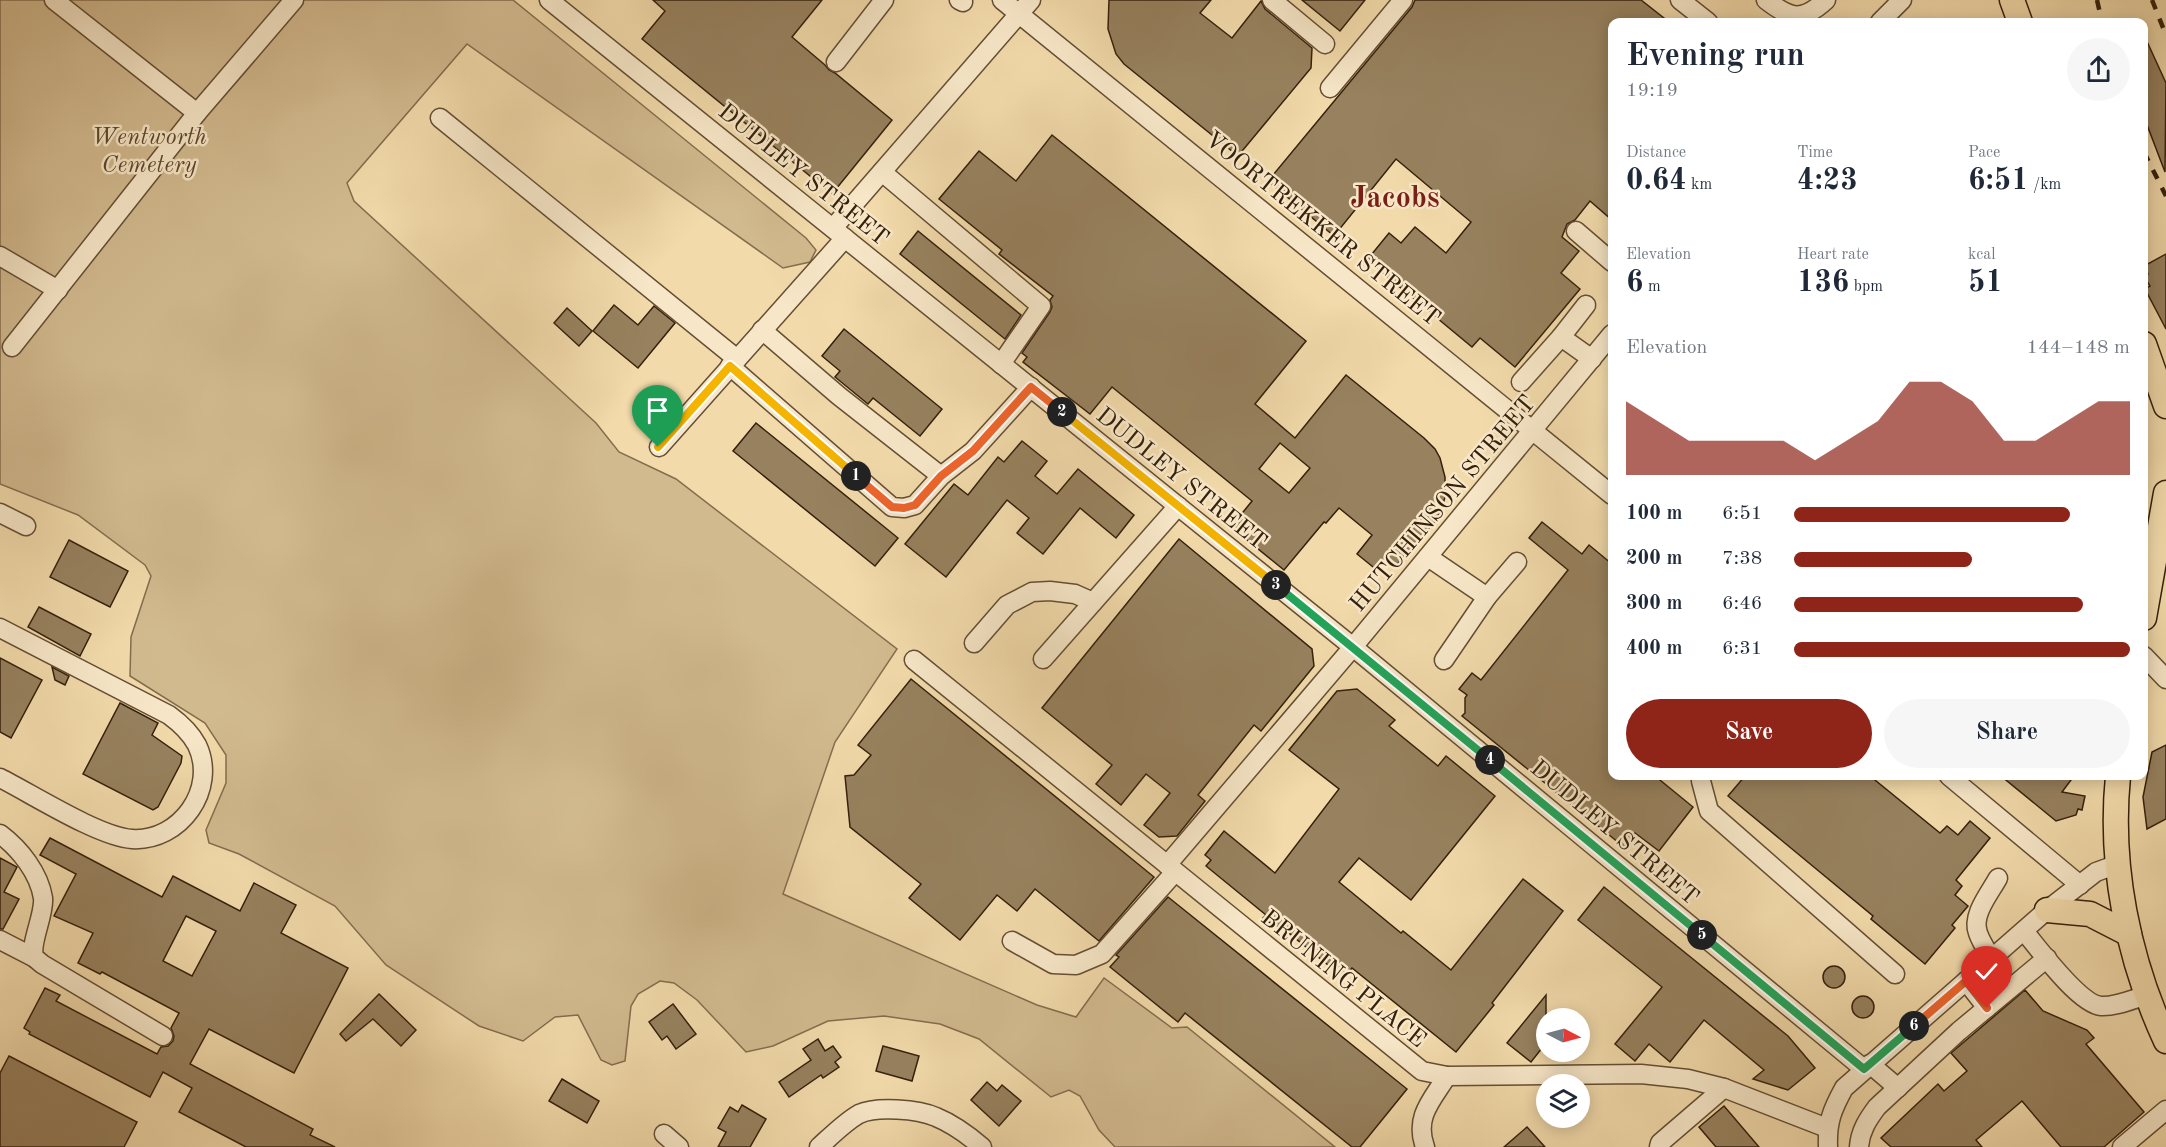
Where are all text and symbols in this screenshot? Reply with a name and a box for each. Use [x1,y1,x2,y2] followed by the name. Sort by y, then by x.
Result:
[2067,38,2130,101] button: share
[1626,40,1805,73] text: Evening run
[1626,81,1678,101] text: 19:19
[713,100,892,251] street label: DUDLEY STREET
[91,126,207,178] park label: Wentworth Cemetery
[1200,127,1444,332] street label: VOORTREKKER STREET
[1626,145,1686,161] text: Distance
[1797,145,1833,161] text: Time
[1968,145,2000,161] text: Pace
[1626,166,1687,196] text: 0.64
[1797,166,1858,196] text: 4:23
[1968,166,2029,196] text: 6:51
[1687,177,1712,193] text: km
[2029,177,2061,193] text: /km
[1350,184,1440,214] district label: Jacobs
[1626,247,1691,263] text: Elevation
[1797,247,1869,263] text: Heart rate
[1968,247,1996,263] text: kcal
[1626,268,1643,298] text: 6
[1797,268,1849,298] text: 136
[1968,268,2003,298] text: 51
[1643,279,1661,295] text: m
[1849,279,1883,295] text: bpm
[1626,338,1707,358] text: Elevation
[2027,338,2130,358] text: 144–148 m
[632,385,683,447] pin
[1346,392,1541,617] street label: HUTCHINSON STREET
[641,394,674,427] icon: arrive
[1047,397,1077,427] pin: 2
[1057,404,1067,420] text: 2
[1091,404,1270,555] street label: DUDLEY STREET
[841,461,871,491] pin: 1
[851,468,861,484] text: 1
[1626,504,1682,524] text: 100 m
[1722,504,1762,524] text: 6:51
[1626,549,1682,569] text: 200 m
[1722,549,1762,569] text: 7:38
[1261,570,1291,600] pin: 3
[1271,577,1281,593] text: 3
[1626,594,1682,614] text: 300 m
[1722,594,1762,614] text: 6:46
[1626,639,1682,659] text: 400 m
[1722,639,1762,659] text: 6:31
[1626,699,1872,768] button: Save
[1884,699,2130,768] button: Share
[1475,745,1505,775] pin: 4
[1485,752,1495,768] text: 4
[1525,756,1702,911] street label: DUDLEY STREET
[1256,906,1430,1053] street label: BRUNING PLACE
[1687,920,1717,950] pin: 5
[1697,927,1707,943] text: 5
[1961,946,2012,1008] pin
[1970,955,2003,988] icon: check
[1536,1008,1590,1062] north arrow
[1536,1008,1590,1128] map controls
[1899,1011,1929,1041] pin: 6
[1909,1018,1919,1034] text: 6
[1536,1074,1590,1128] button: layers

